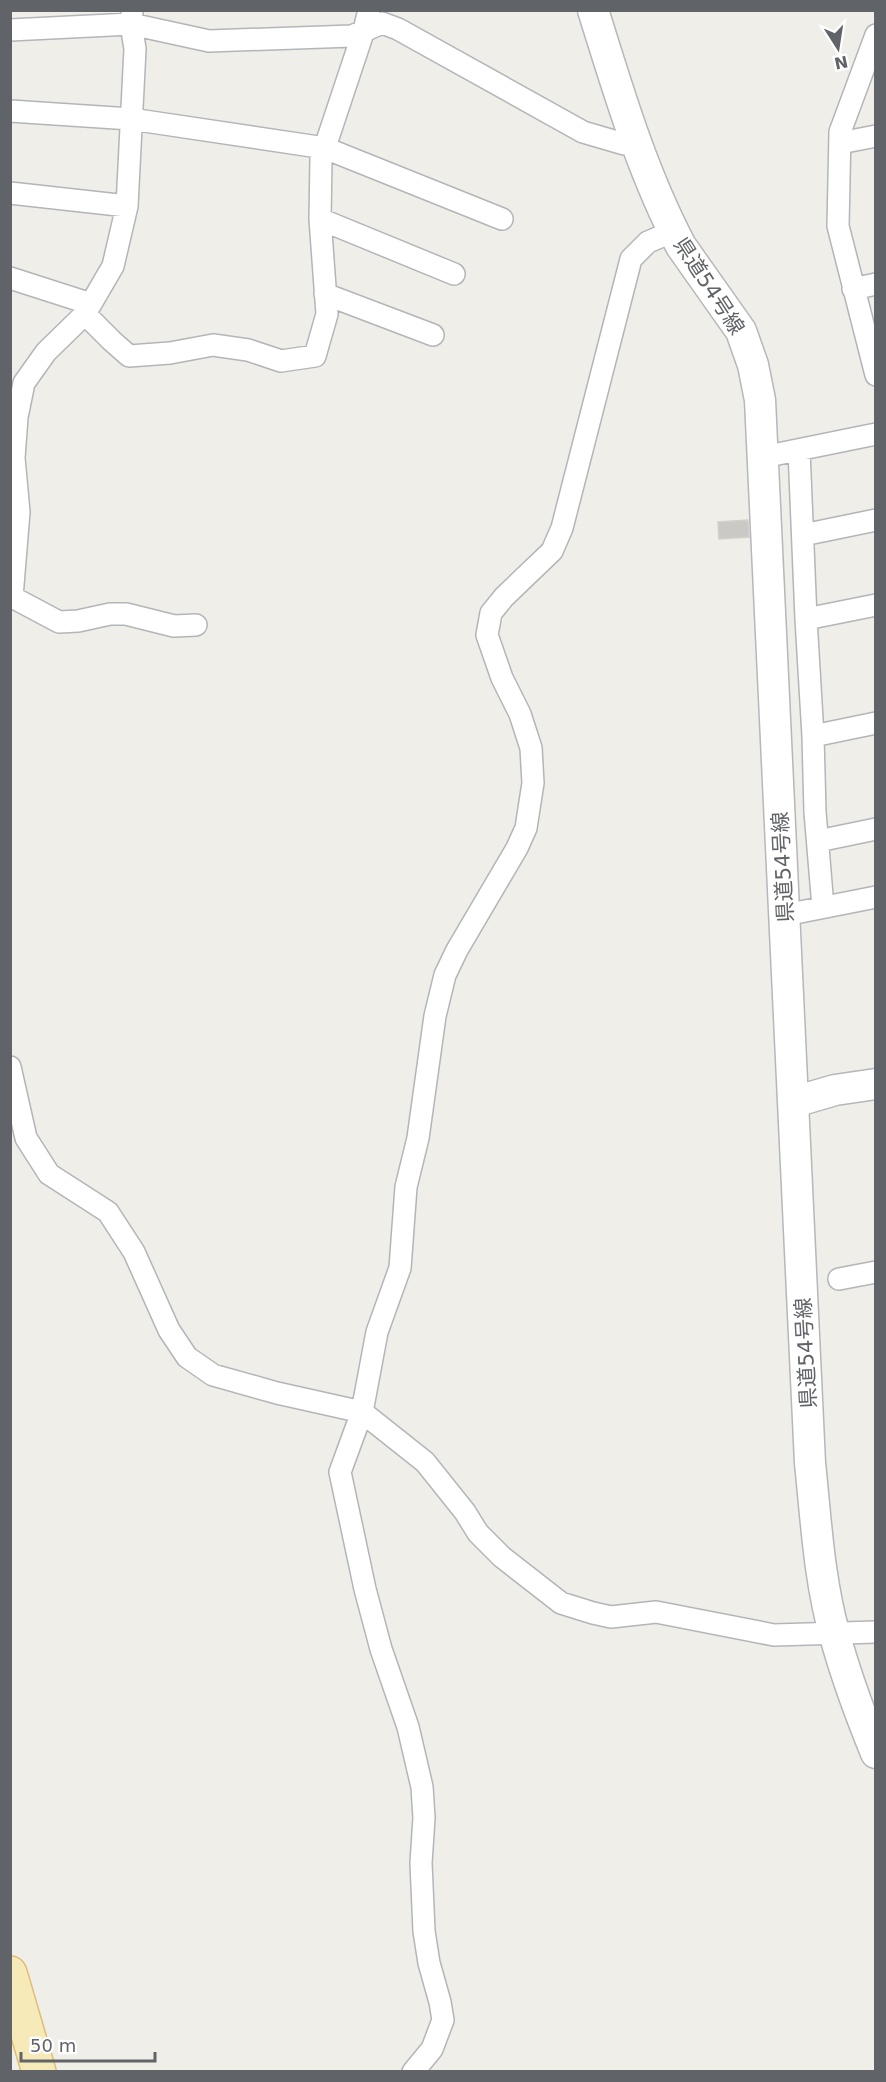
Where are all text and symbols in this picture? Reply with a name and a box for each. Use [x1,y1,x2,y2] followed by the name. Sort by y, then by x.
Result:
[808,18,868,78] north arrow
[832,51,850,73] text: N
[669,233,749,339] street label: 県道54号線
[768,811,798,923] street label: 県道54号線
[791,1297,821,1409] street label: 県道54号線
[21,2025,154,2063] scale bar
[30,2035,76,2056] text: 50 m

